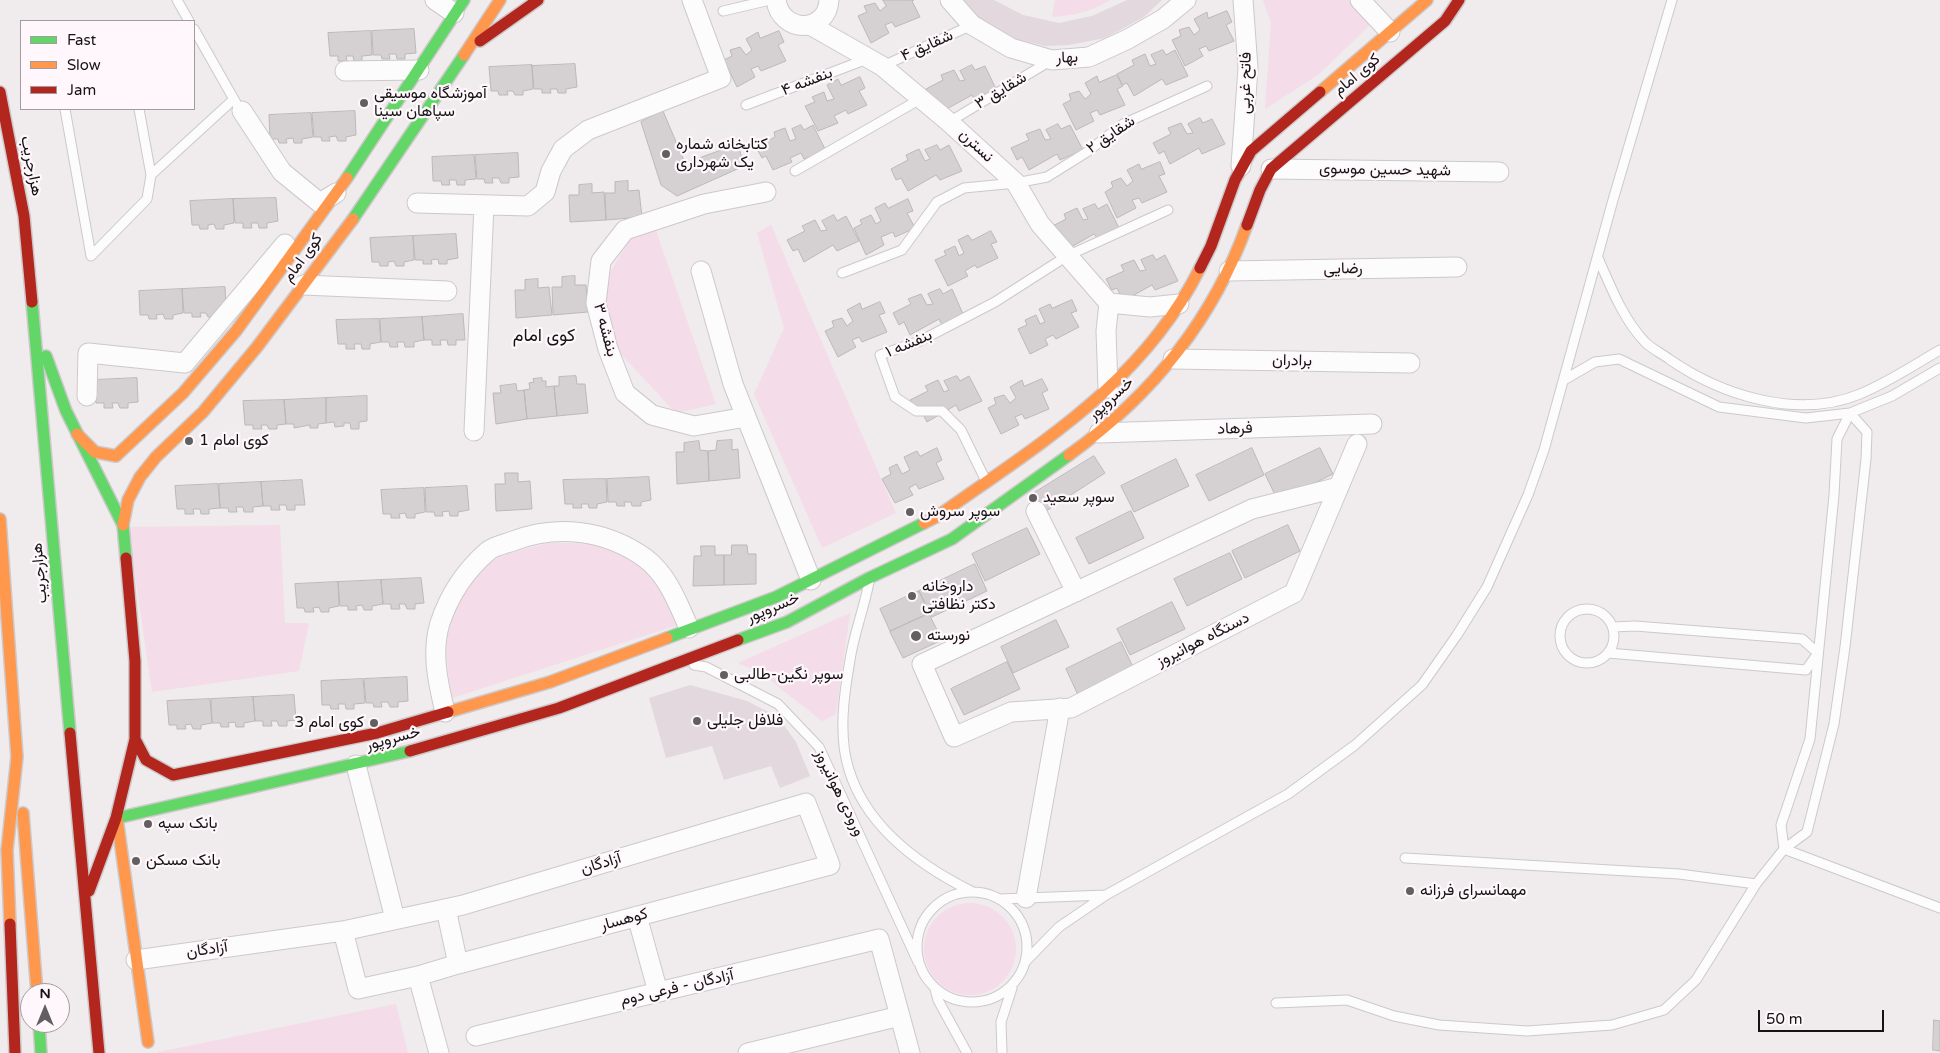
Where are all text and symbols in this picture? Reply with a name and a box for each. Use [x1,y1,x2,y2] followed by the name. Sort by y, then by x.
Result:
[20,20,195,110] legend
[898,26,956,66] street label: شقایق ۴
[67,31,96,49] text: Fast
[1055,48,1079,68] street label: بهار
[1330,50,1384,100] street label: کوی امام
[1236,52,1256,114] street label: فاتح غربی
[67,56,101,74] text: Slow
[779,64,835,100] street label: بنفشه ۴
[972,68,1030,114] street label: شقایق ۳
[67,81,96,99] text: Jam
[374,84,487,122] place label: آموزشگاه موسیقی سپاهان سینا
[358,97,370,109] marker: آموزشگاه موسیقی سپاهان سینا
[1083,112,1139,158] street label: شقایق ۲
[955,125,997,167] street label: نسترن
[16,134,46,198] street label: هزارجریب
[676,135,768,173] place label: کتابخانه شماره یک شهرداری
[660,148,672,160] marker: کتابخانه شماره یک شهرداری
[1319,159,1451,181] street label: شهید حسین موسوی
[279,230,327,286] street label: کوی امام
[1323,259,1363,279] street label: رضایی
[589,301,621,359] street label: بنفشه ۳
[513,325,575,347] district label: کوی امام
[883,326,935,362] street label: بنفشه ۱
[1272,351,1312,371] street label: برادران
[1084,373,1138,425] street label: خسروپور
[1217,419,1253,439] street label: فرهاد
[199,431,269,451] place label: کوی امام 1
[183,435,195,447] marker: کوی امام 1
[1043,488,1115,508] place label: سوپر سعید
[1027,492,1039,504] marker: سوپر سعید
[920,502,1000,522] place label: سوپر سروش
[904,506,916,518] marker: سوپر سروش
[28,542,52,604] street label: هزارجریب
[922,577,996,615] place label: داروخانه دکتر نظافتی
[744,588,802,628] street label: خسروپور
[906,590,918,602] marker: داروخانه دکتر نظافتی
[1153,608,1253,672] street label: دستگاه هوانیروز
[927,626,970,646] place label: نورسته
[909,629,923,643] marker: نورسته
[734,665,843,685] place label: سوپر نگین-طالبی
[718,669,730,681] marker: سوپر نگین-طالبی
[707,711,783,731] place label: فلافل جلیلی
[294,713,364,733] place label: کوی امام 3
[691,715,703,727] marker: فلافل جلیلی
[368,717,380,729] marker: کوی امام 3
[364,723,422,755] street label: خسروپور
[810,747,868,839] street label: ورودی هوانیروز
[158,814,217,834] place label: بانک سپه
[142,818,154,830] marker: بانک سپه
[578,849,624,879] street label: آزادگان
[146,851,220,871] place label: بانک مسکن
[130,855,142,867] marker: بانک مسکن
[1420,881,1526,901] place label: مهمانسرای فرزانه
[1404,885,1416,897] marker: مهمانسرای فرزانه
[598,904,650,936] street label: کوهسار
[185,938,229,962] street label: آزادگان
[618,966,736,1010] street label: آزادگان - فرعی دوم
[20,983,70,1033] north arrow
[39,985,51,1002] text: N
[1760,1000,1886,1032] scale bar
[1766,1010,1803,1028] text: 50 m

